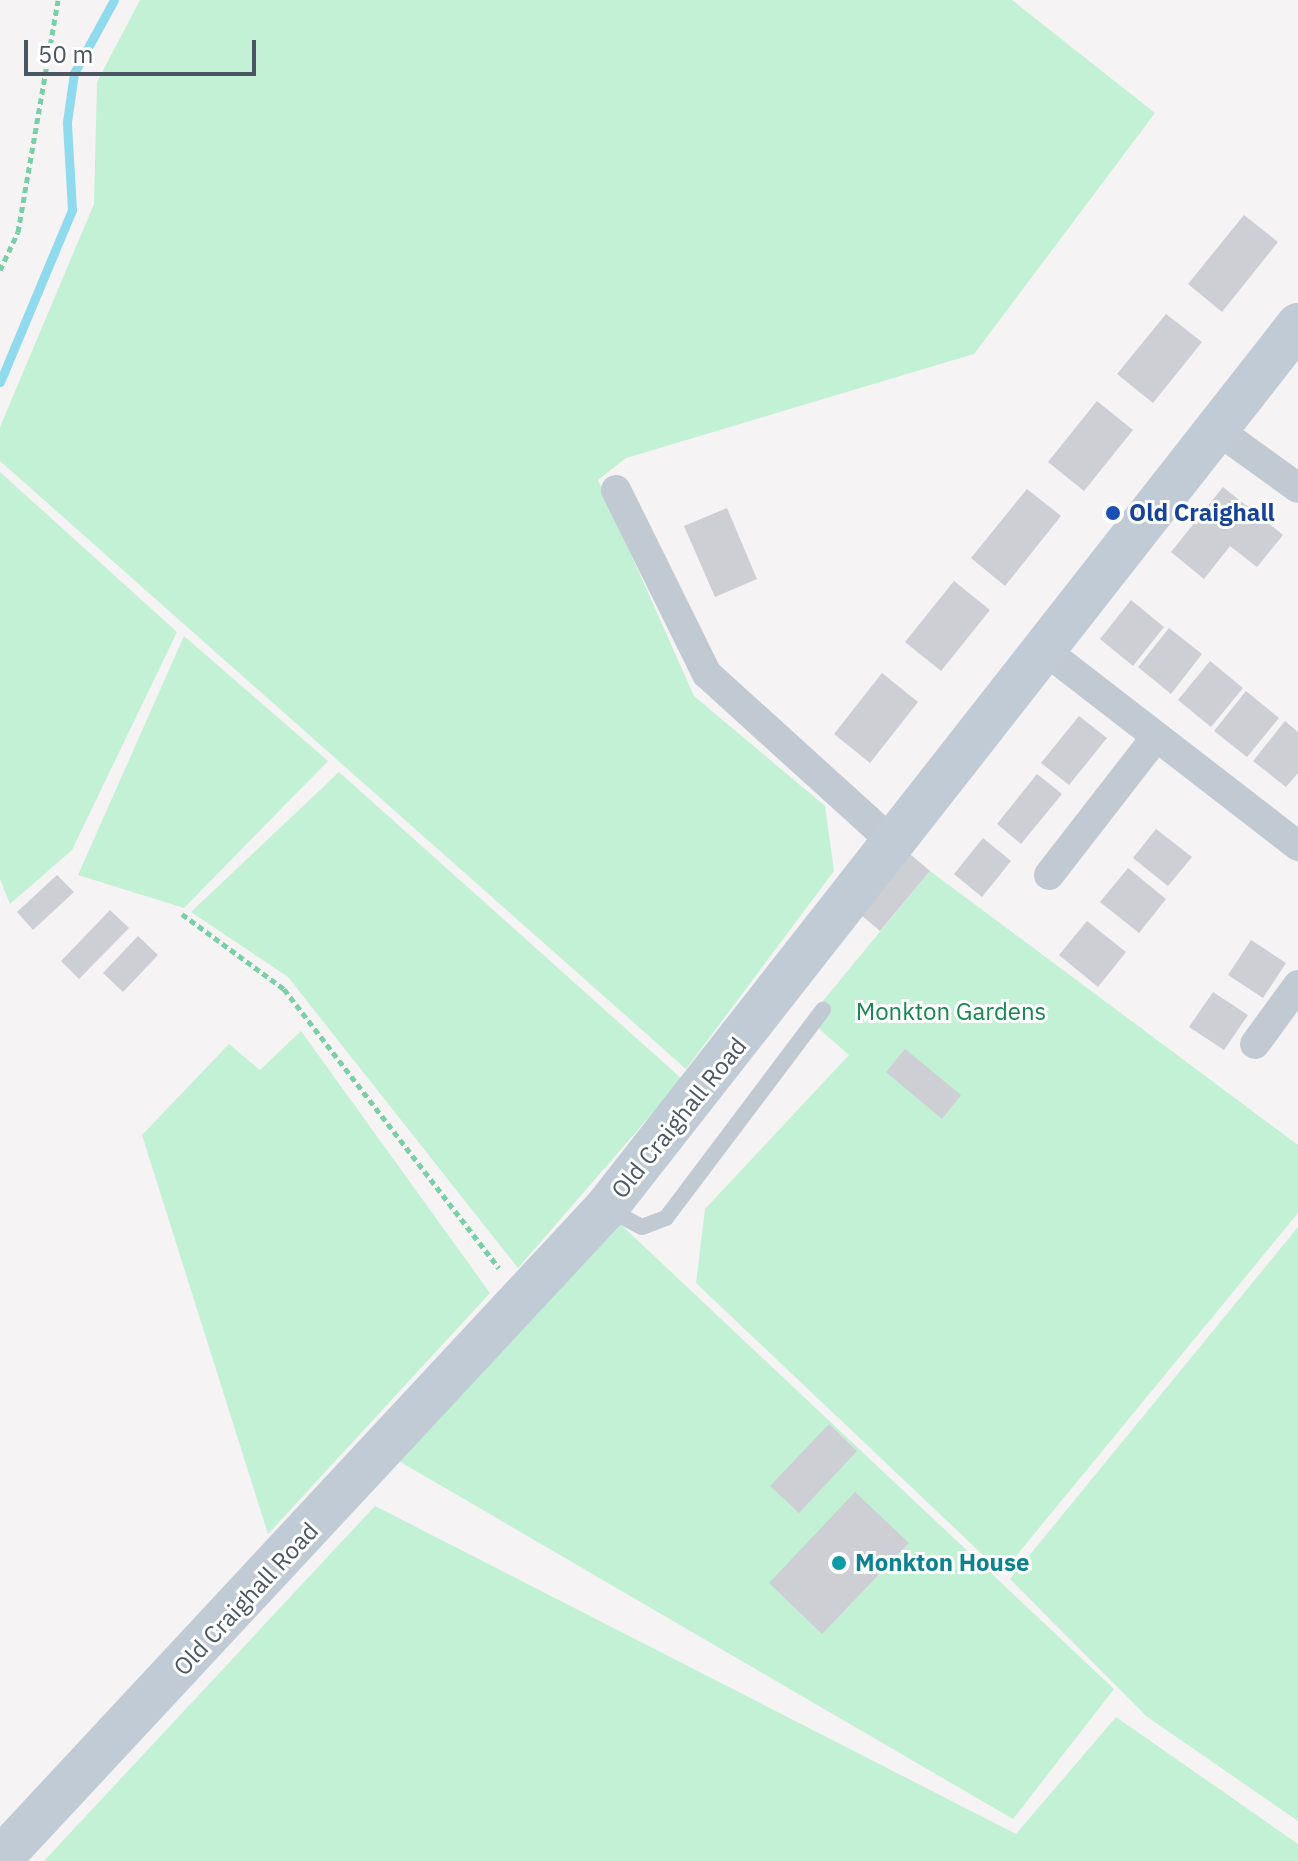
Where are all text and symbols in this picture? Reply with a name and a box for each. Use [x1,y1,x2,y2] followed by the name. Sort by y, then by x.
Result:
[28,24,260,74] scale bar
[38,38,93,70] text: 50 m
[1129,499,1275,527] place label: Old Craighall
[1104,504,1122,522] marker: Old Craighall
[856,998,1046,1026] park label: Monkton Gardens
[605,1032,753,1204] street label: Old Craighall Road
[168,1517,324,1681] street label: Old Craighall Road
[855,1549,1030,1577] place label: Monkton House
[830,1554,848,1572] marker: Monkton House

